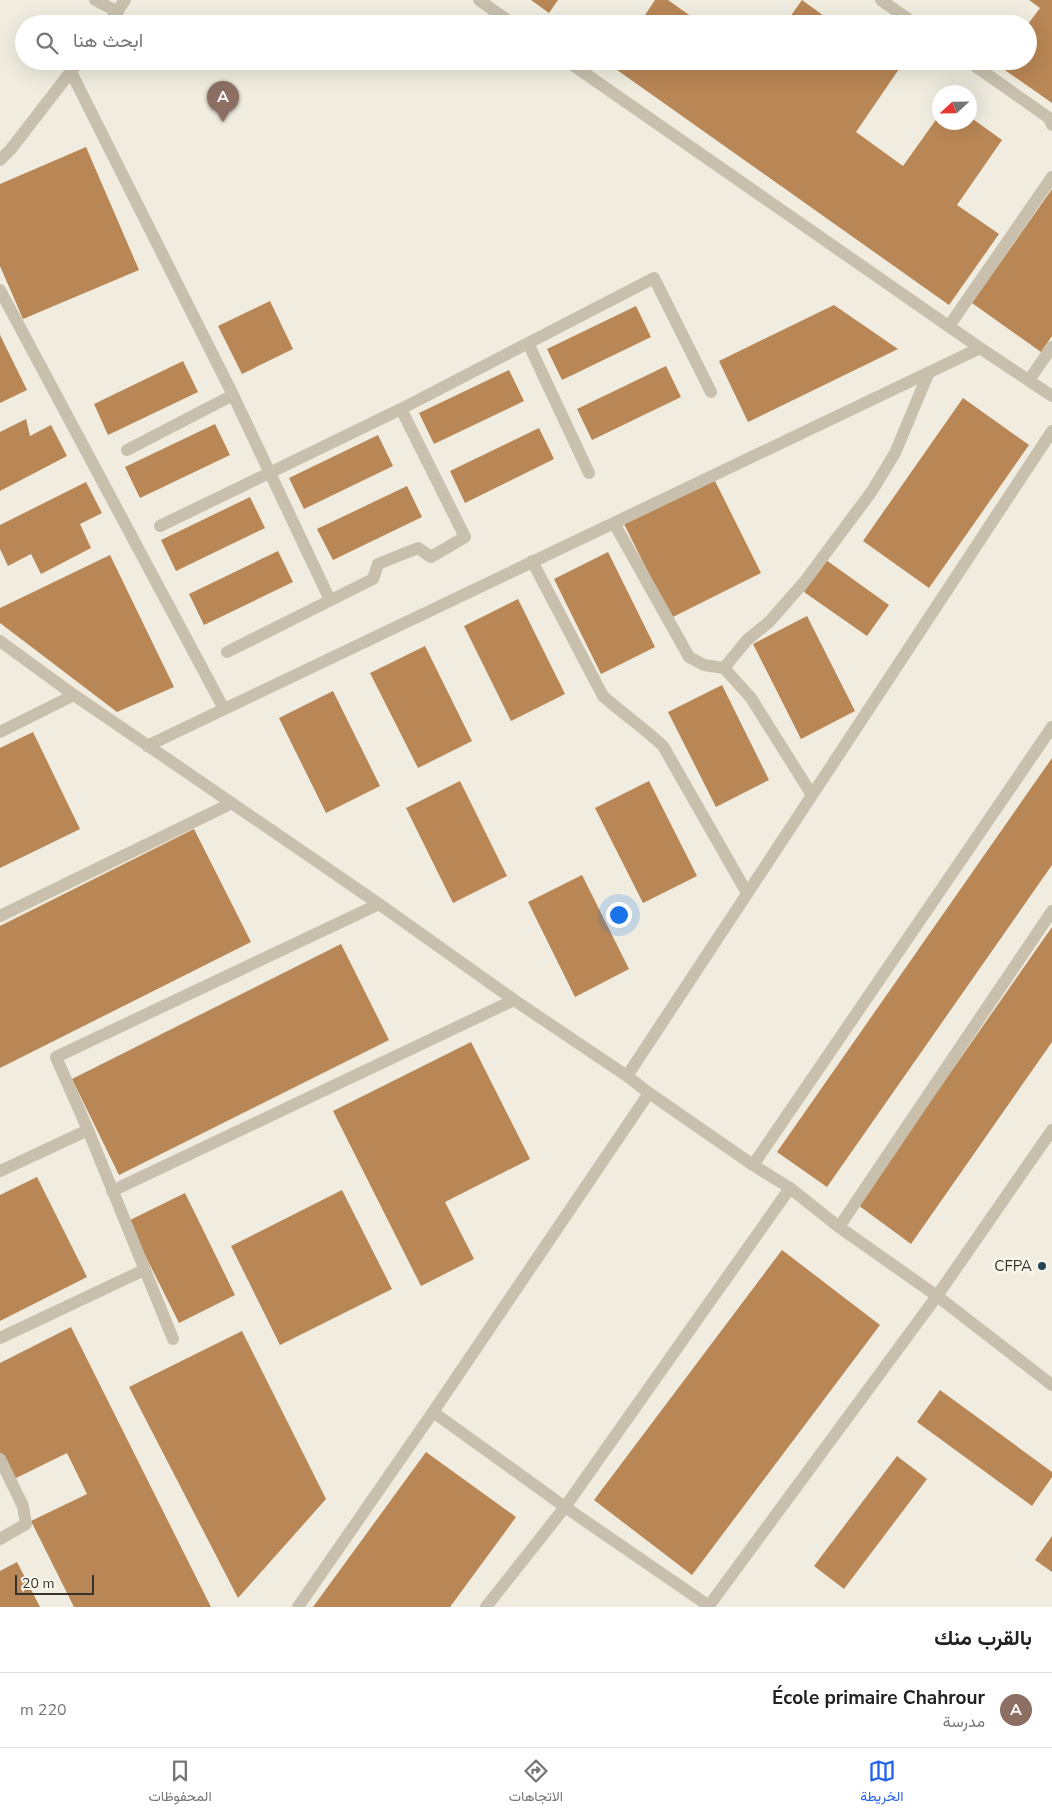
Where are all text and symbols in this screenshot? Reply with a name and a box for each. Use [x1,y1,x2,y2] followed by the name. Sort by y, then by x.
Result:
[15,15,1037,70] search box
[73,28,143,54] text: ابحث هنا
[33,29,61,57] icon: search
[207,81,239,122] pin: A
[932,85,977,130] north arrow
[606,902,632,928] your location
[994,1256,1032,1276] place label: CFPA
[1036,1260,1048,1272] marker: CFPA
[15,1572,94,1595] scale bar
[22,1574,54,1593] text: 20 m
[934,1624,1032,1652] text: بالقرب منك
[772,1685,985,1711] text: École primaire Chahrour
[20,1699,67,1721] text: 220 m
[1010,1699,1022,1721] text: A
[943,1711,985,1733] text: مدرسة
[149,1757,212,1809] tab: المحفوظات
[509,1757,563,1809] tab: الاتجاهات
[860,1757,903,1809] tab: الخريطة

